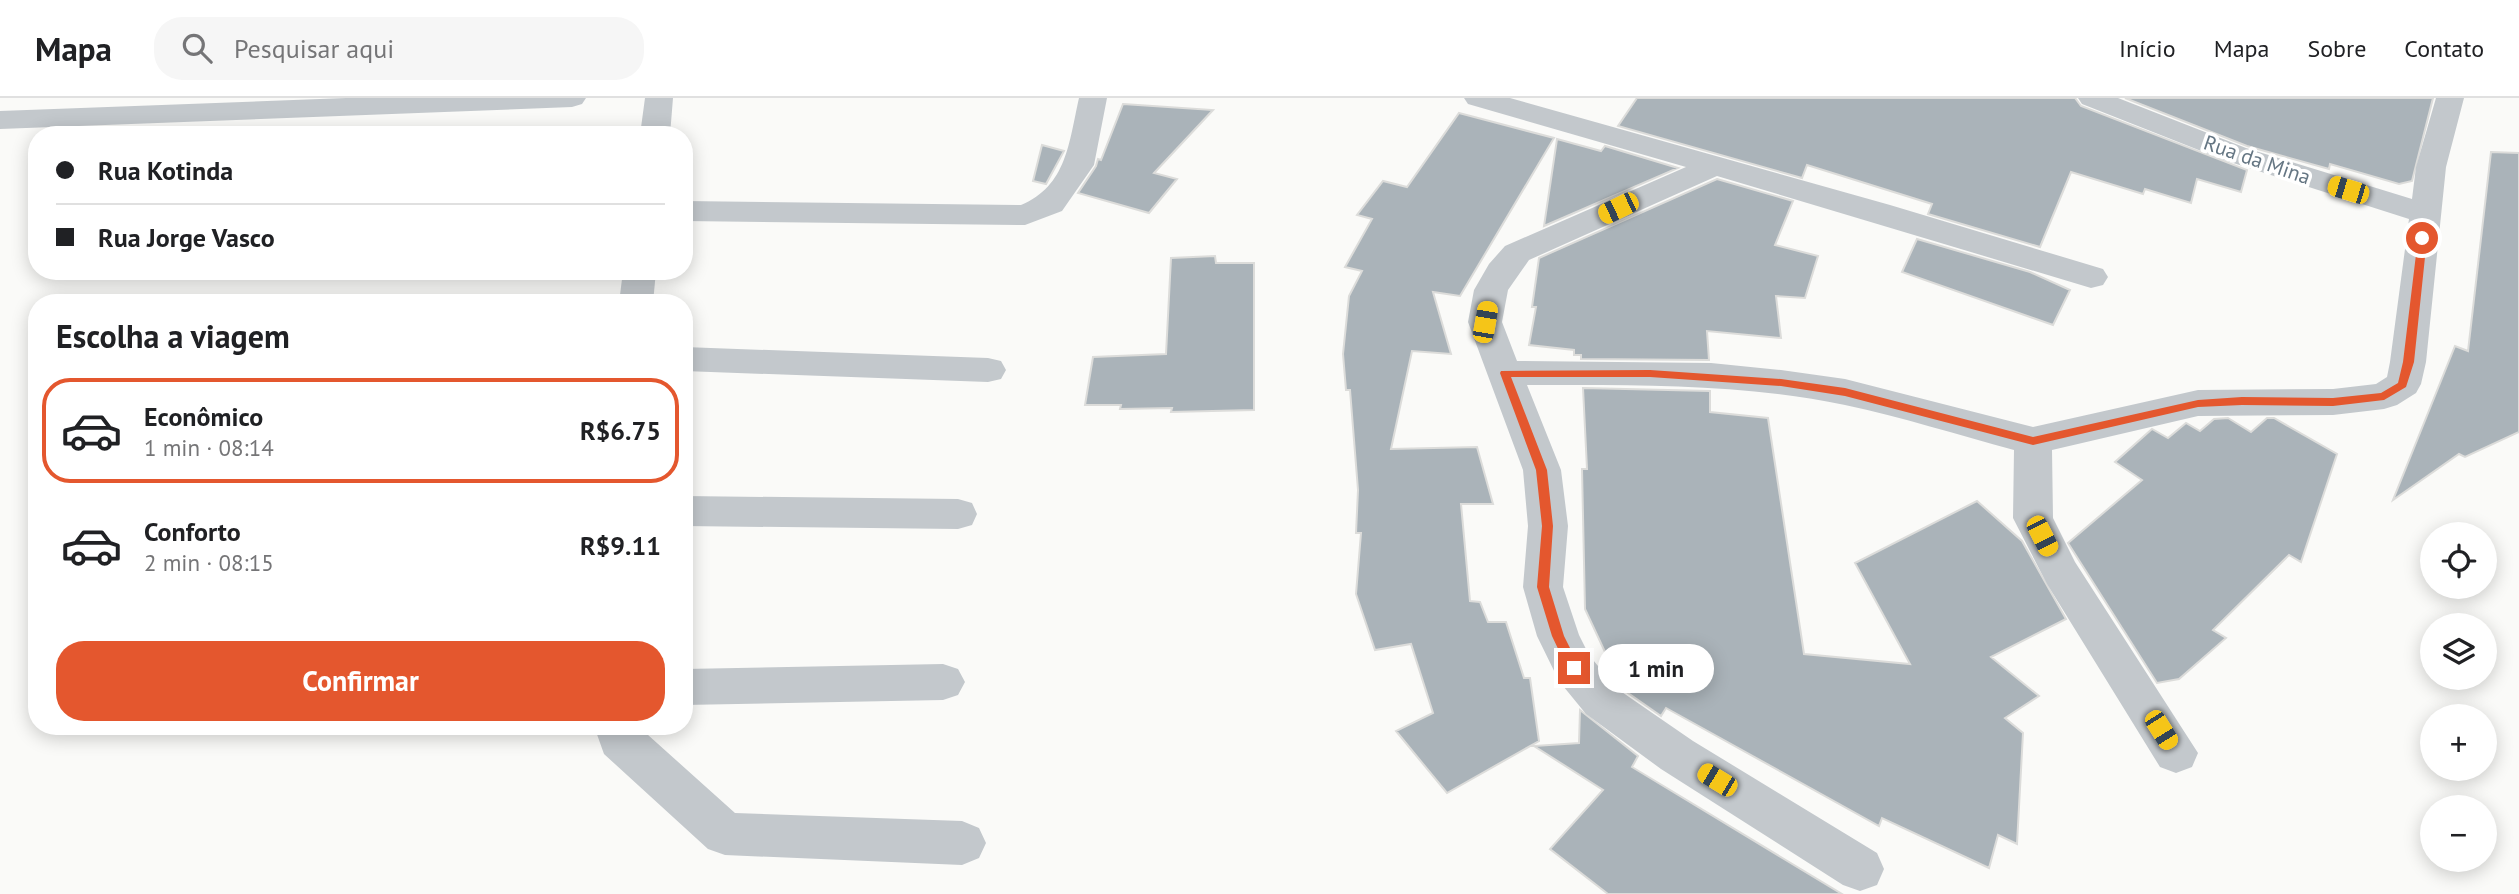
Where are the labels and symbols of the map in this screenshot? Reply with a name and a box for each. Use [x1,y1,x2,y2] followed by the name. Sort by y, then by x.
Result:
[2200,129,2314,190] street label: Rua da Mina
[2325,174,2372,206] car
[1595,189,1642,227] car
[2406,222,2438,254] route start
[1472,299,1499,345] car
[2024,513,2061,559] car
[1598,644,1714,692] callout: 1 min
[1558,652,1590,684] route end
[2141,707,2182,753] car
[1694,760,1741,800] car

